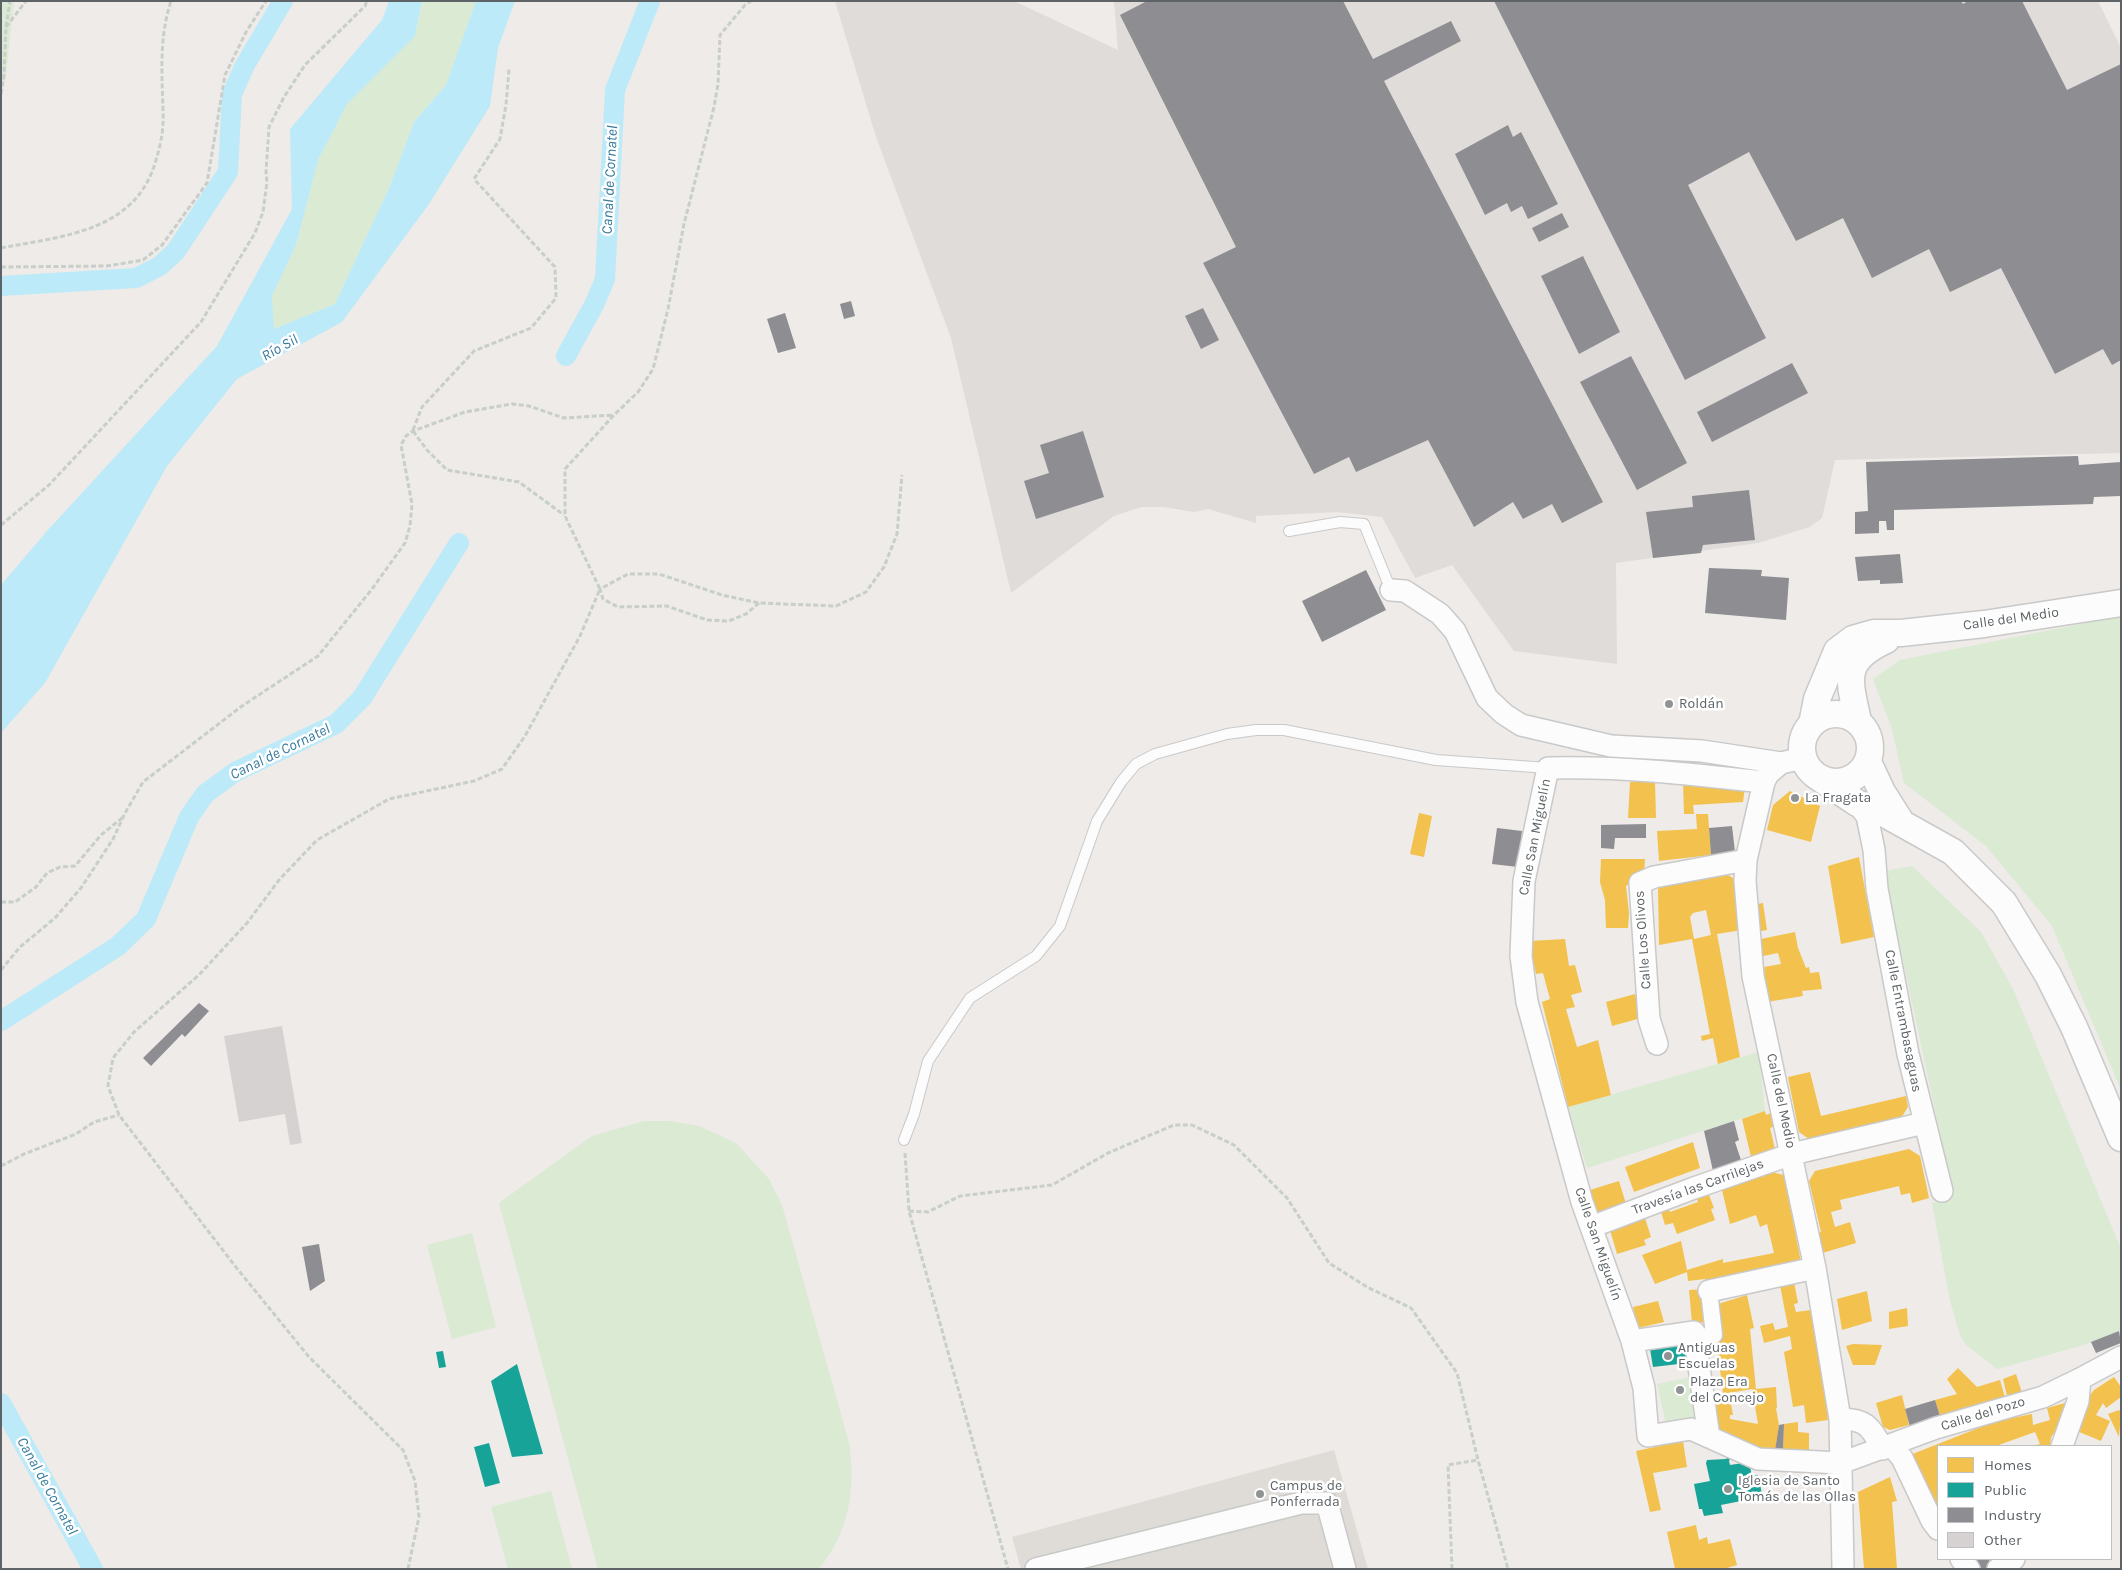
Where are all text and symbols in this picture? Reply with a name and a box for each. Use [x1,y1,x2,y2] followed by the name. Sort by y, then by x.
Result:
[598,125,622,235] water label: Canal de Cornatel
[259,331,301,365] water label: Río Sil
[1962,604,2060,634] street label: Calle del Medio
[1679,696,1724,712] place label: Roldán
[1663,698,1675,710] marker: Roldán
[227,720,333,784] water label: Canal de Cornatel
[1515,777,1555,897] street label: Calle San Miguelín
[1805,790,1871,806] place label: La Fragata
[1789,792,1801,804] marker: La Fragata
[1631,890,1655,990] street label: Calle Los Olivos
[1881,948,1925,1094] street label: Calle Entrambasaguas
[1763,1052,1799,1150] street label: Calle del Medio
[1630,1155,1766,1219] street label: Travesía las Carrilejas
[1571,1185,1625,1303] street label: Calle San Miguelín
[1678,1340,1735,1372] place label: Antiguas Escuelas
[1662,1350,1674,1362] marker: Antiguas Escuelas
[1690,1374,1764,1406] place label: Plaza Era del Concejo
[1674,1384,1686,1396] marker: Plaza Era del Concejo
[1939,1393,2027,1435] street label: Calle del Pozo
[13,1434,81,1538] water label: Canal de Cornatel
[1937,1445,2112,1560] legend
[1984,1456,2032,1474] text: Homes
[1738,1473,1856,1505] place label: Iglesia de Santo Tomás de las Ollas
[1270,1478,1342,1510] place label: Campus de Ponferrada
[1984,1481,2027,1499] text: Public
[1722,1483,1734,1495] marker: Iglesia de Santo Tomás de las Ollas
[1254,1488,1266,1500] marker: Campus de Ponferrada
[1984,1506,2041,1524] text: Industry
[1984,1531,2022,1549] text: Other

